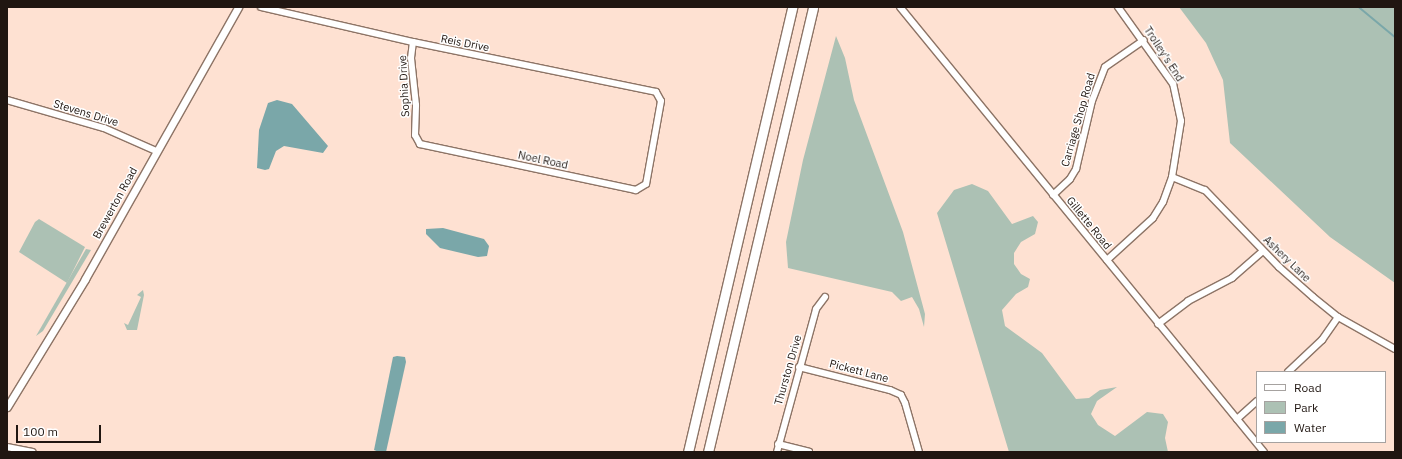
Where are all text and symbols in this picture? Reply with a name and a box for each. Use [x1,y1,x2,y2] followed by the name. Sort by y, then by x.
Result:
[1141,24,1187,84] street label: Trolley's End
[440,32,490,54] street label: Reis Drive
[396,55,412,117] street label: Sophia Drive
[1058,72,1098,168] street label: Carriage Shop Road
[52,97,120,129] street label: Stevens Drive
[517,148,569,172] street label: Noel Road
[90,165,140,241] street label: Brewerton Road
[1064,194,1114,252] street label: Gillette Road
[1261,233,1313,285] street label: Ashery Lane
[772,333,804,407] street label: Thurston Drive
[828,357,890,385] street label: Pickett Lane
[1256,371,1386,443] legend
[1294,380,1322,395] text: Road
[1294,400,1318,415] text: Park
[18,417,103,443] scale bar
[1294,420,1326,435] text: Water
[23,424,58,439] text: 100 m

